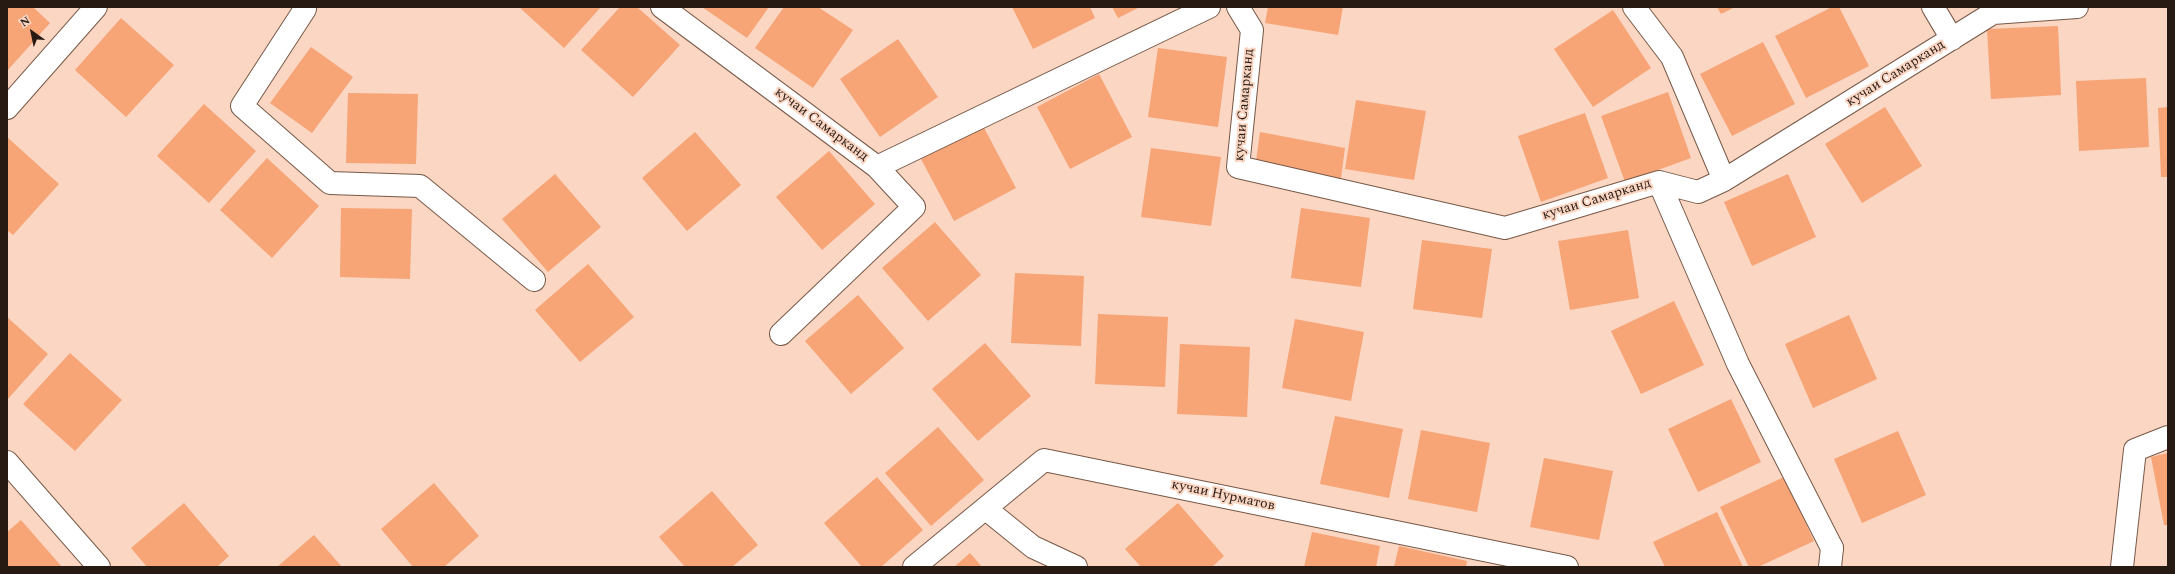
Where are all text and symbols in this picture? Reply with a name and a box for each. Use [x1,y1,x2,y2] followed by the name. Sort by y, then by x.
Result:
[12,12,52,52] north arrow
[17,12,34,31] text: N
[1844,37,1948,111] street label: кучаи Самарканд
[1232,48,1258,162] street label: кучаи Самарканд
[771,84,871,166] street label: кучаи Самарканд
[1541,175,1653,225] street label: кучаи Самарканд
[1170,477,1276,515] street label: кучаи Нурматов

